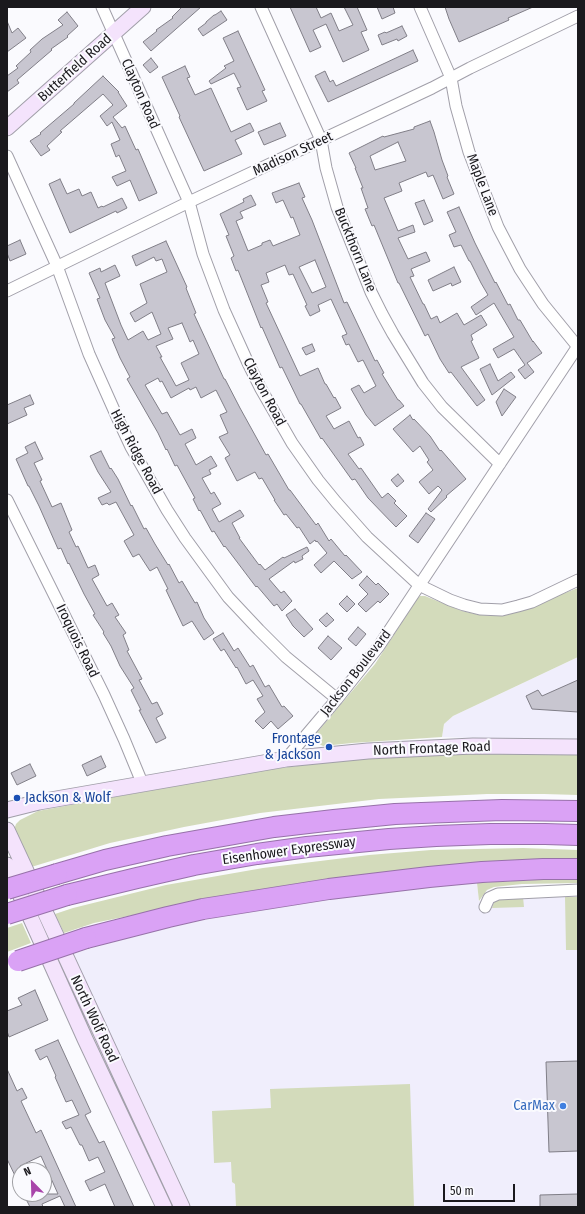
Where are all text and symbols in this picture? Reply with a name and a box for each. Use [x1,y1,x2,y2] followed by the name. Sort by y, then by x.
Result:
[35,31,115,105] street label: Butterfield Road
[117,56,163,132] street label: Clayton Road
[250,128,336,180] street label: Madison Street
[462,151,502,219] street label: Maple Lane
[330,205,380,295] street label: Buckthorn Lane
[239,355,289,429] street label: Clayton Road
[107,407,165,497] street label: High Ridge Road
[52,602,102,680] street label: Iroquois Road
[317,627,395,719] street label: Jackson Boulevard
[265,731,321,764] place label: Frontage & Jackson
[373,739,491,759] street label: North Frontage Road
[324,742,334,752] marker: Frontage & Jackson
[25,790,110,806] place label: Jackson & Wolf
[12,793,22,803] marker: Jackson & Wolf
[221,833,357,869] street label: Eisenhower Expressway
[67,973,121,1065] street label: North Wolf Road
[513,1098,555,1114] place label: CarMax
[558,1101,568,1111] marker: CarMax
[12,1162,52,1202] north arrow
[22,1164,33,1179] text: N
[445,1176,517,1202] scale bar
[450,1184,474,1198] text: 50 m

